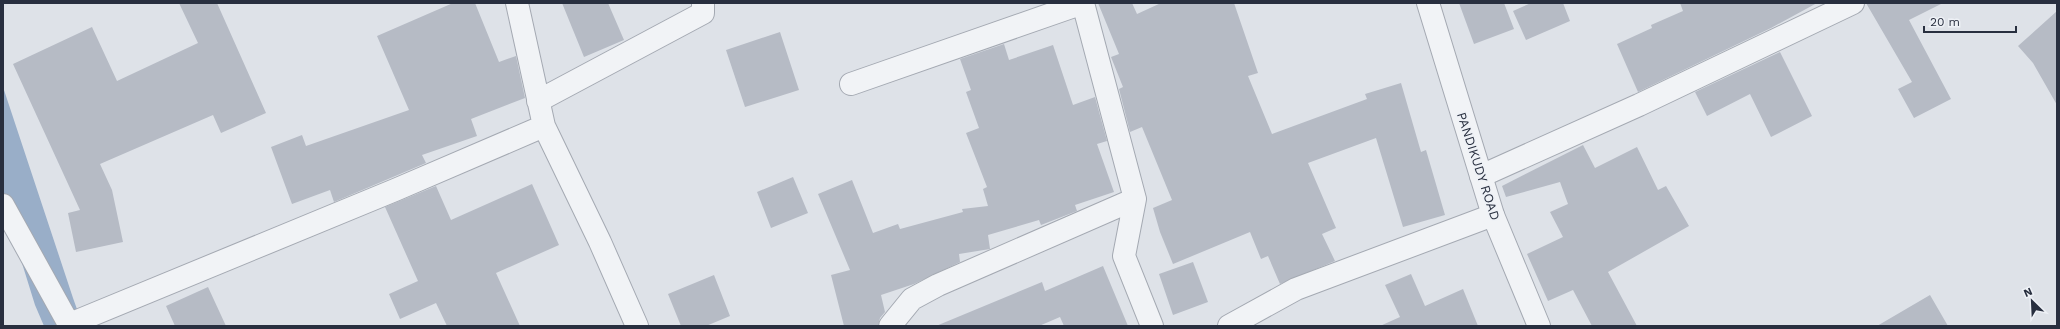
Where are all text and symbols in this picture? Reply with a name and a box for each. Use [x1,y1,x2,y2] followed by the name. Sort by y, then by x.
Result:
[1924,8,2016,34] scale bar
[1930,15,1960,29] text: 20 m
[1454,110,1503,222] street label: PANDIKUDY ROAD
[2012,281,2052,321] north arrow
[2022,285,2035,300] text: N

